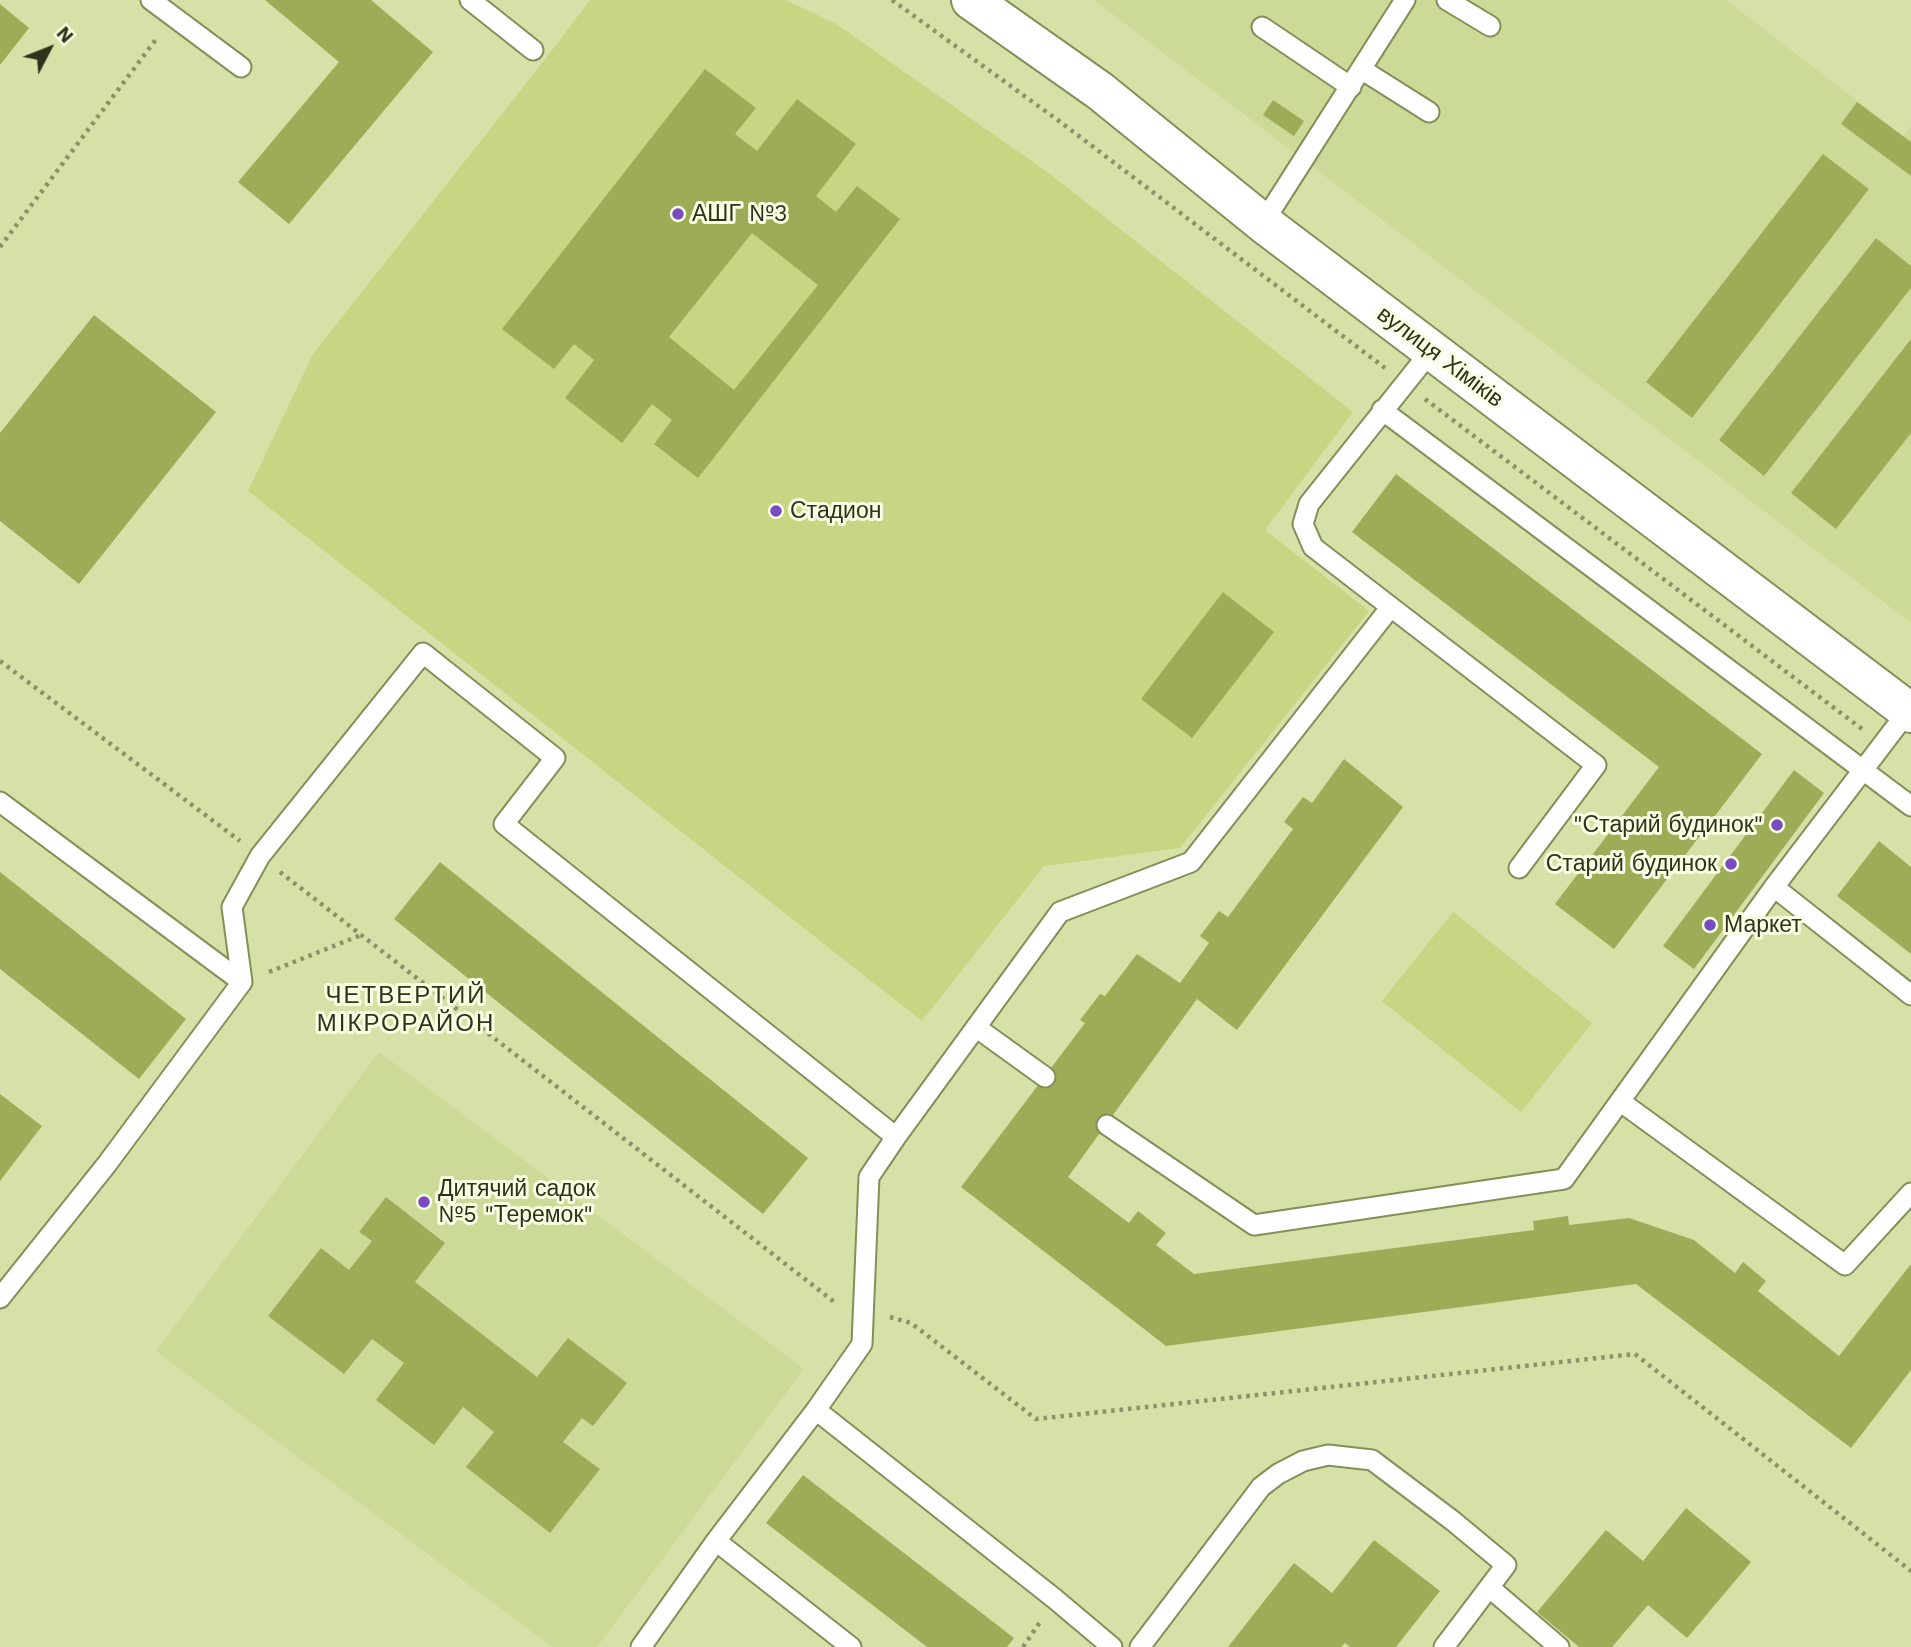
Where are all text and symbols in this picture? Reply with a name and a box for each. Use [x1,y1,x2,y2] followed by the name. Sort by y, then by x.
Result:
[14,14,84,84] north arrow
[52,22,78,48] text: N
[692,200,787,228] place label: АШГ №3
[670,206,686,222] marker: АШГ №3
[1371,300,1509,414] street label: вулиця Хіміків
[790,497,881,525] place label: Стадион
[768,503,784,519] marker: Стадион
[1573,811,1763,839] place label: "Старий будинок"
[1769,817,1785,833] marker: "Старий будинок"
[1546,850,1717,878] place label: Старий будинок
[1723,856,1739,872] marker: Старий будинок
[1724,911,1802,939] place label: Маркет
[1702,917,1718,933] marker: Маркет
[318,982,494,1038] district label: ЧЕТВЕРТИЙ МІКРОРАЙОН
[438,1175,596,1229] place label: Дитячий садок №5 "Теремок"
[416,1194,432,1210] marker: Дитячий садок №5 "Теремок"

